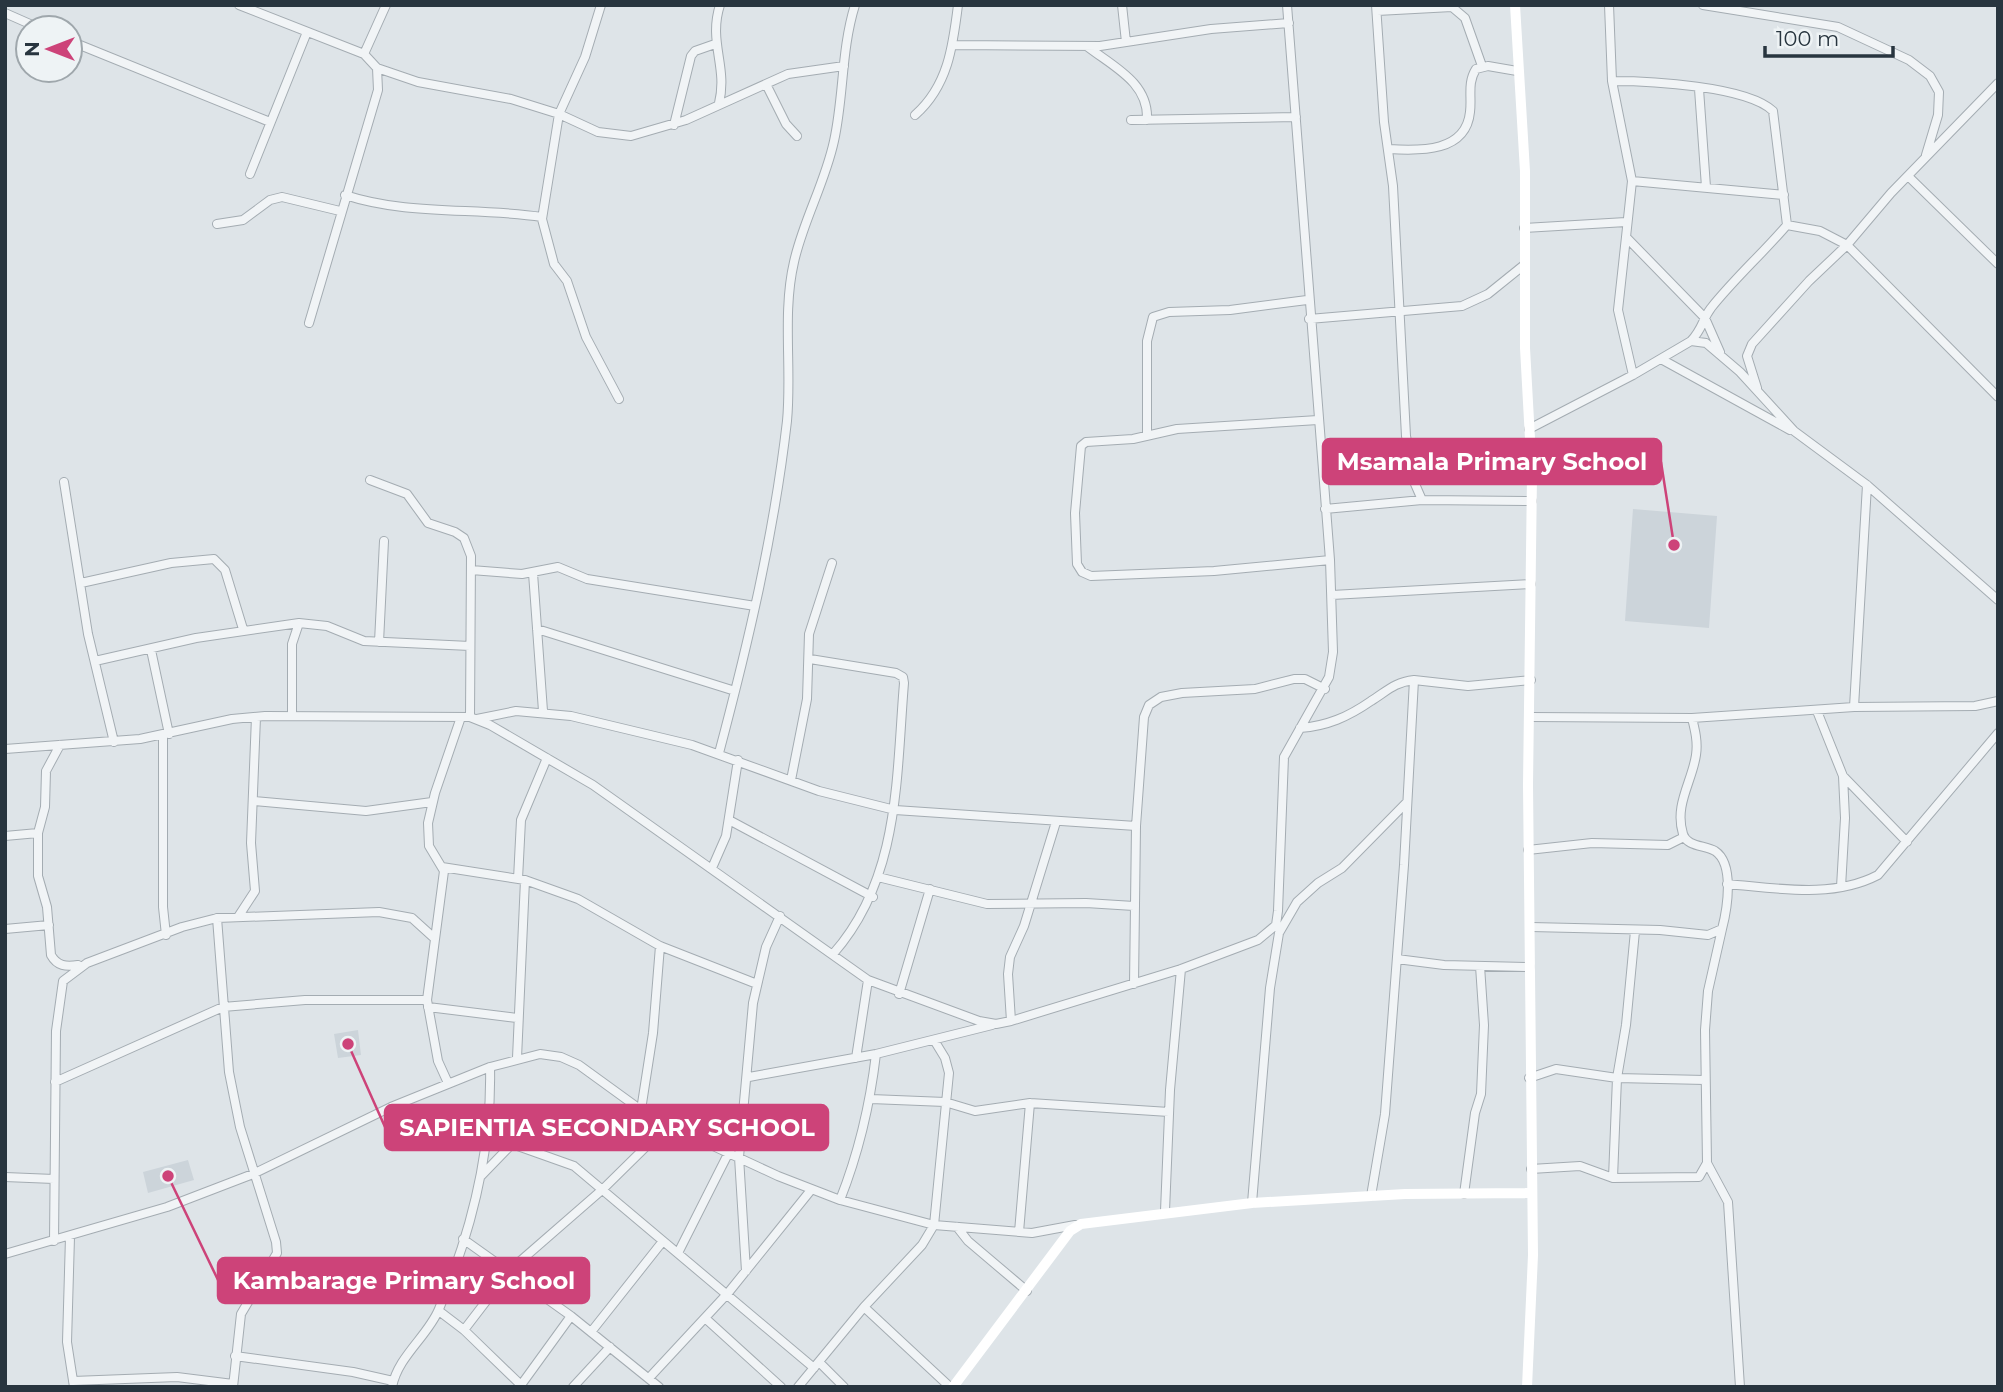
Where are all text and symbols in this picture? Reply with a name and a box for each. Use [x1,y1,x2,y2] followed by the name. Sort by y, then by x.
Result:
[14,14,84,84] north arrow
[1765,14,1893,58] scale bar
[1776,26,1839,51] text: 100 m
[21,41,44,57] text: N
[1323,439,1661,484] callout: Msamala Primary School
[1337,447,1647,476] text: Msamala Primary School
[385,1105,828,1150] callout: SAPIENTIA SECONDARY SCHOOL
[399,1113,815,1142] text: SAPIENTIA SECONDARY SCHOOL
[218,1258,589,1303] callout: Kambarage Primary School
[233,1266,575,1295] text: Kambarage Primary School

